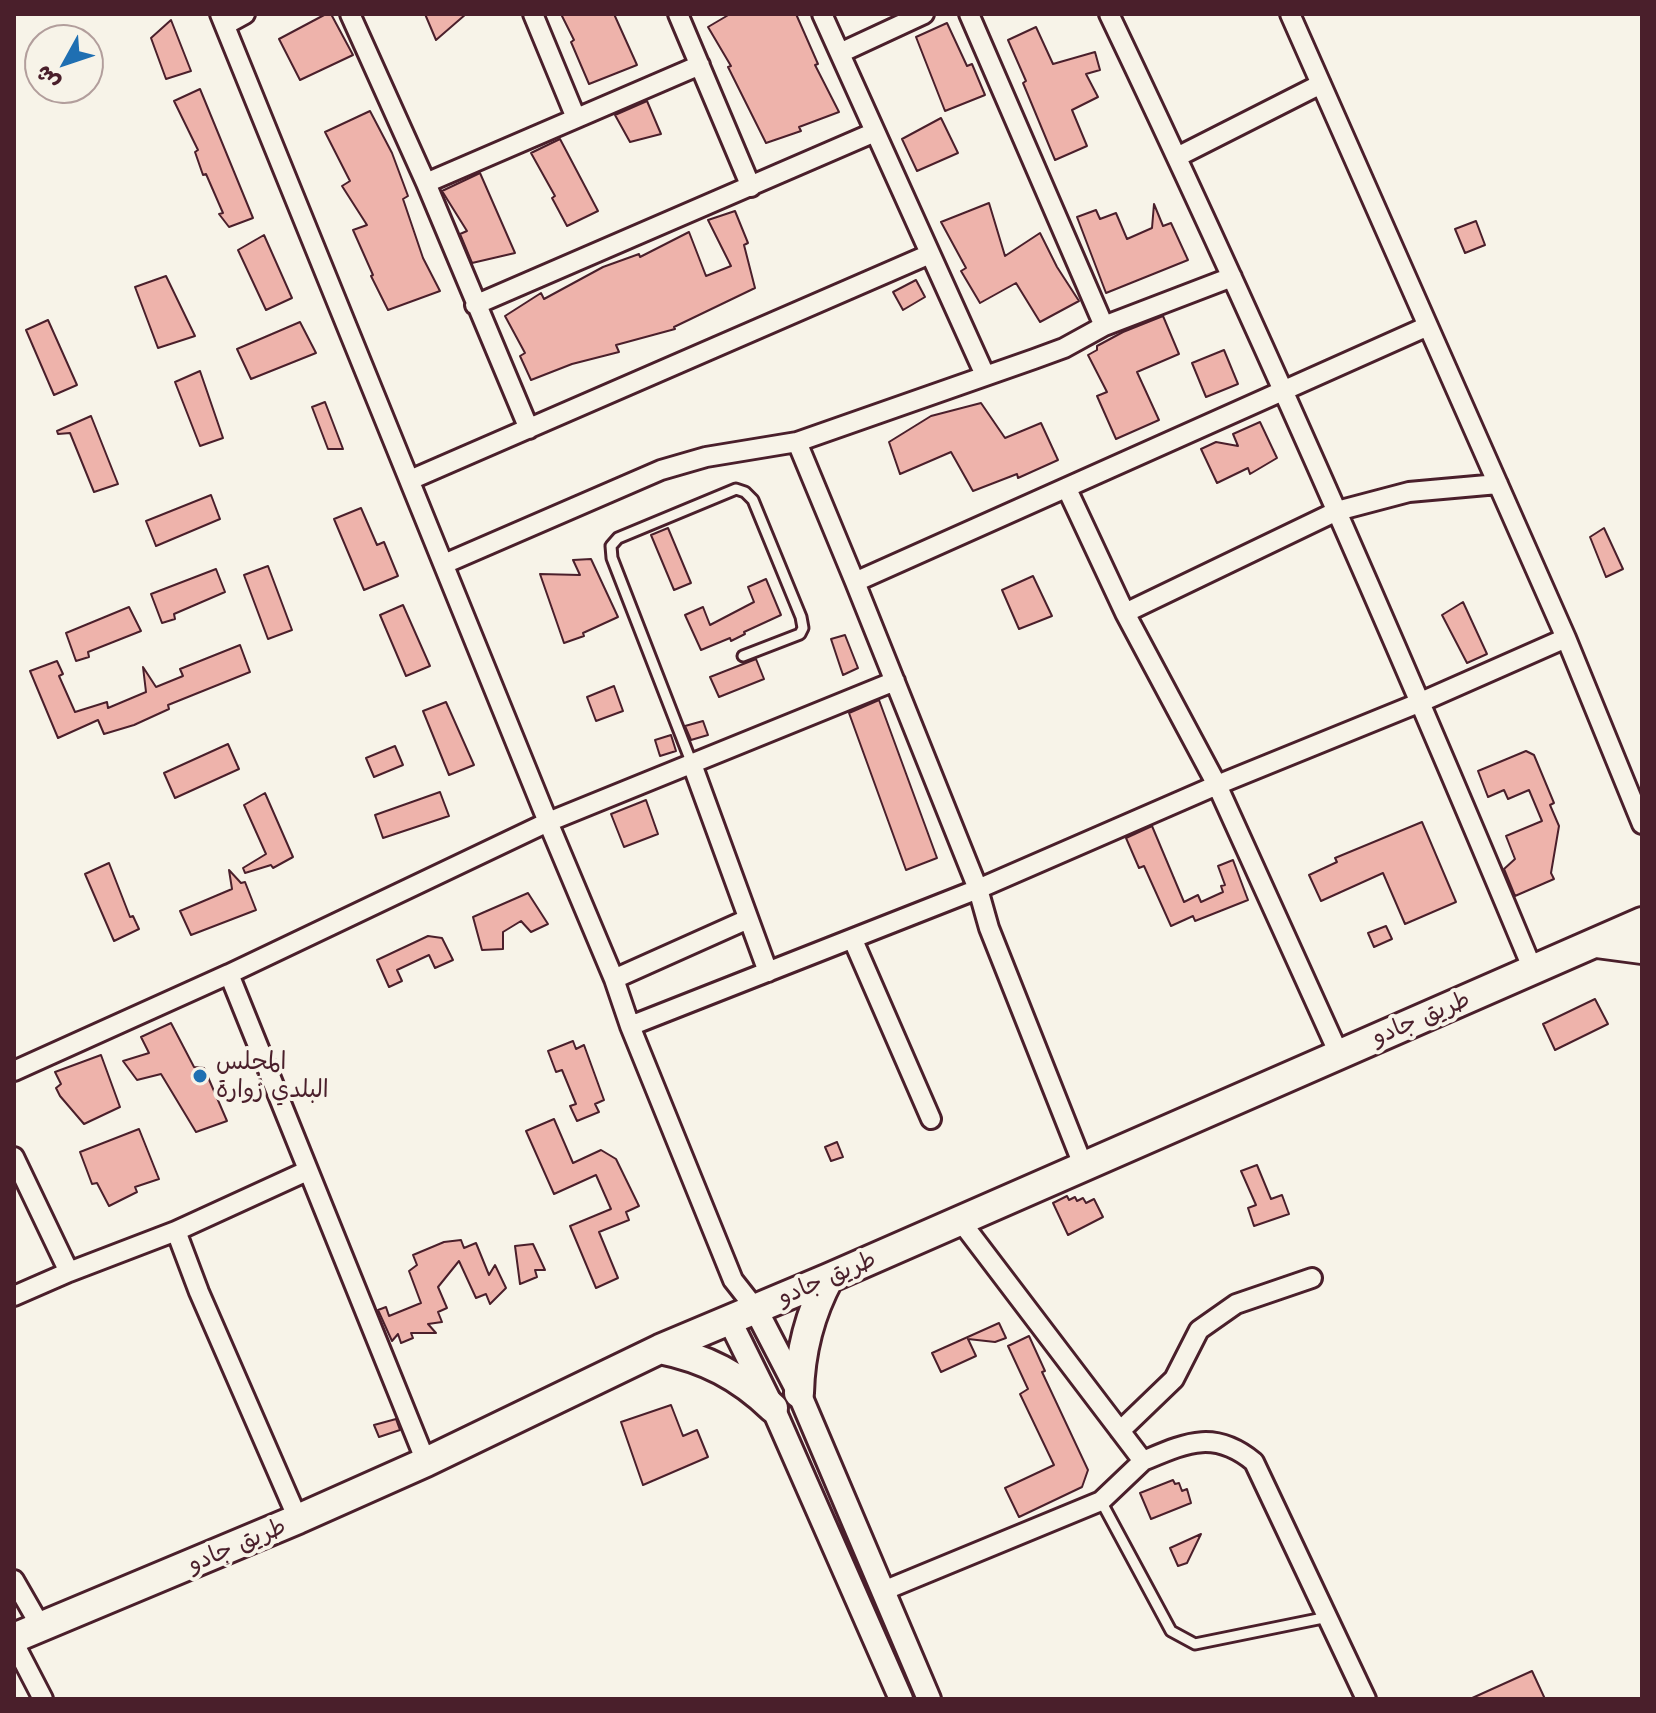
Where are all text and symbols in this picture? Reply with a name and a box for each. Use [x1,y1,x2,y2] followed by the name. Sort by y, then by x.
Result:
[24,24,104,104] north arrow
[28,60,66,97] text: ش
[1368,984,1474,1052] street label: طريق جادو
[216,1048,329,1104] place label: المجلس البلدي زوارة
[191,1067,209,1085] marker: المجلس البلدي زوارة
[774,1244,880,1312] street label: طريق جادو
[184,1511,290,1579] street label: طريق جادو

